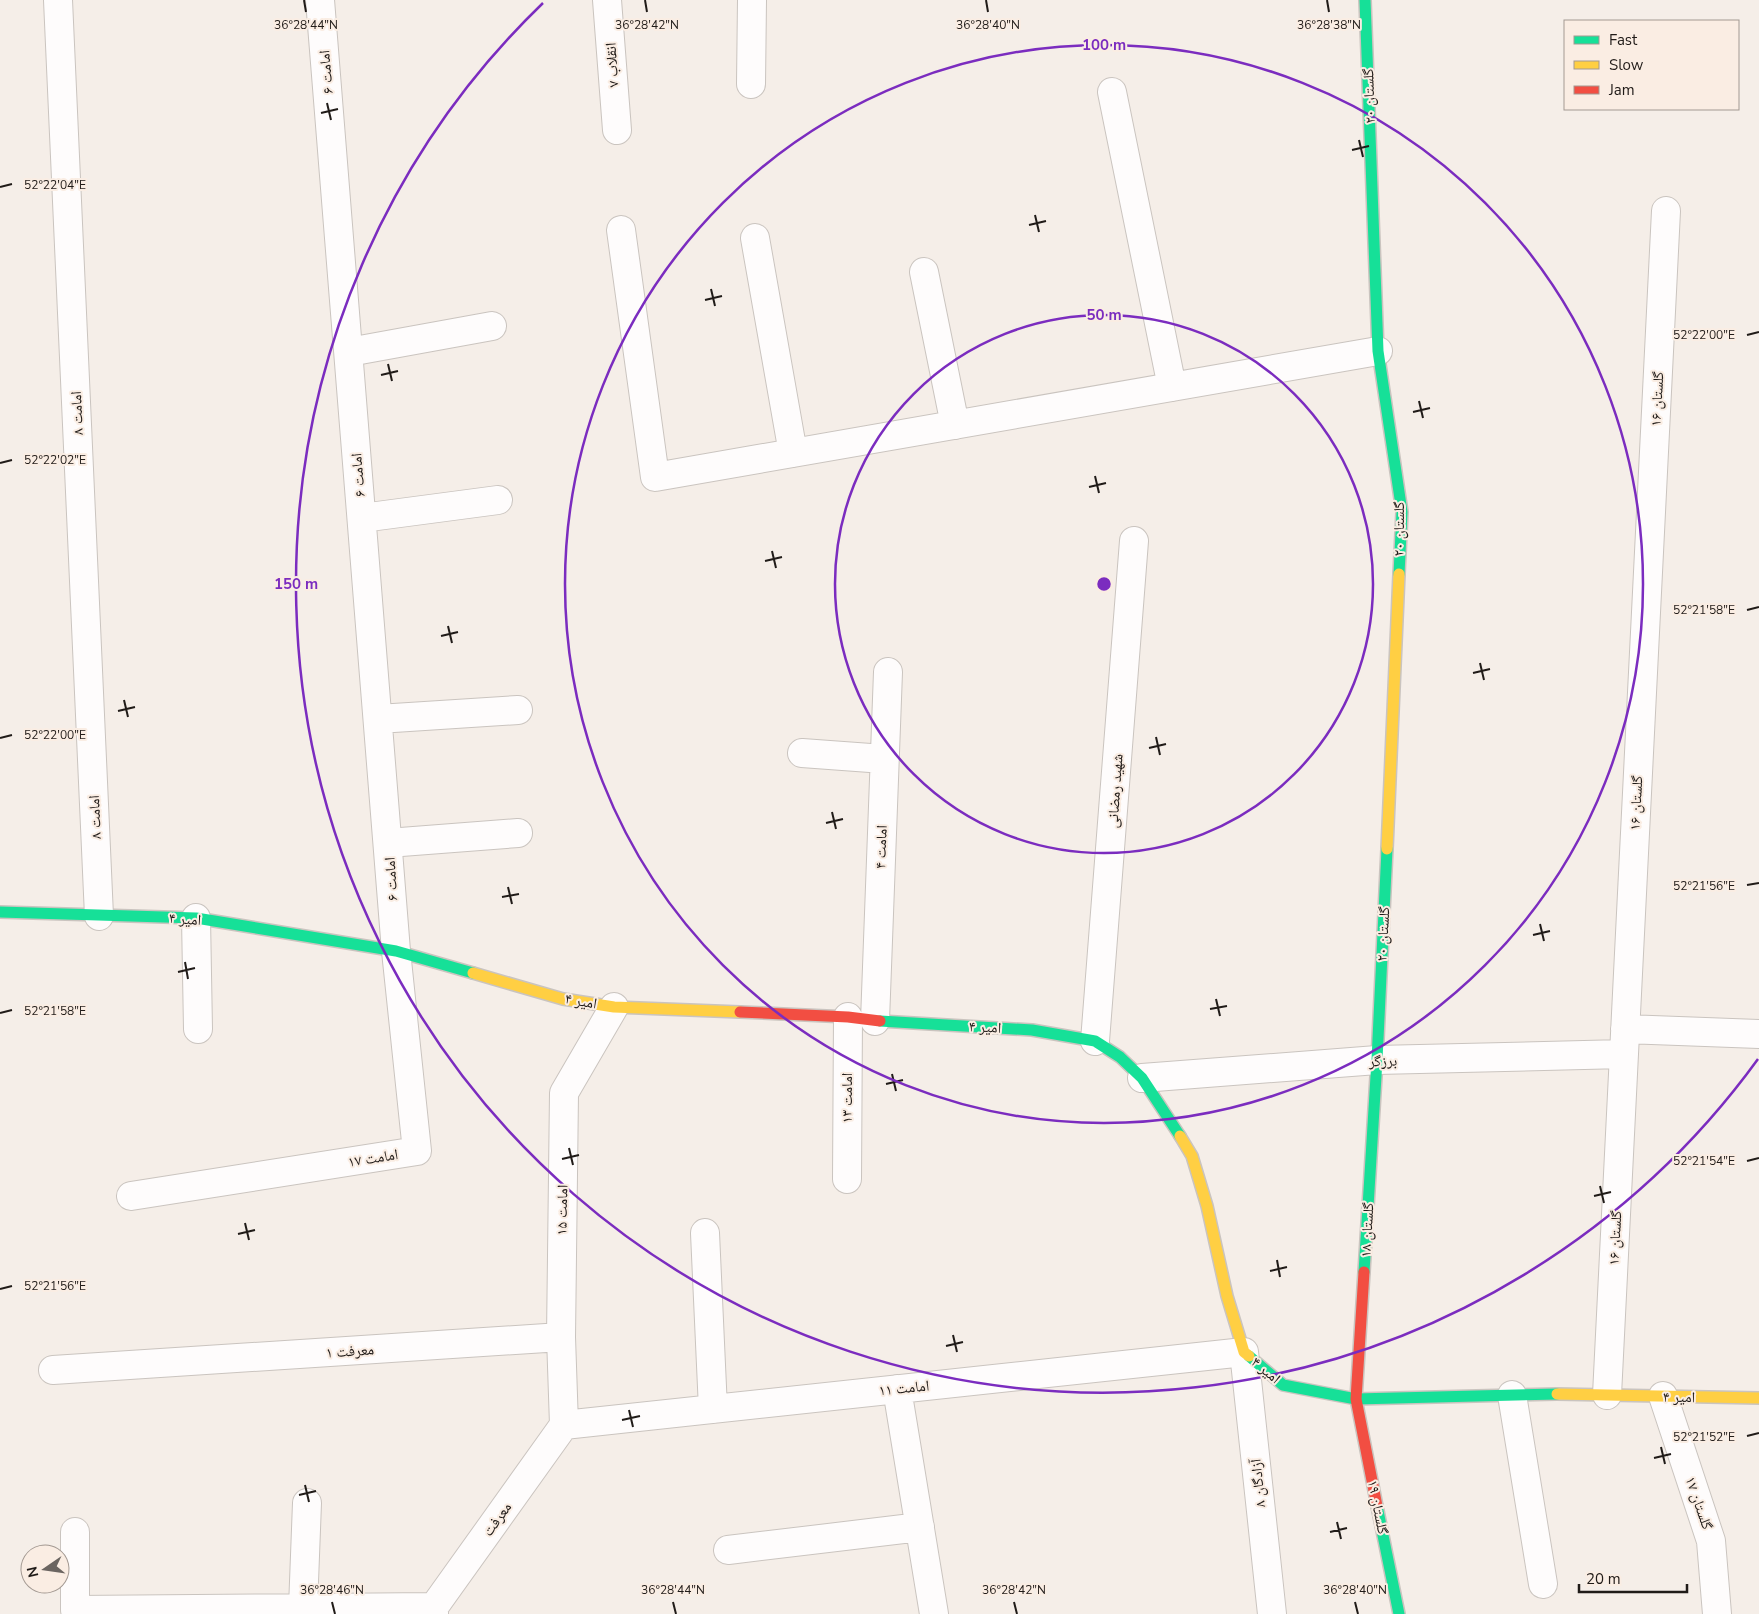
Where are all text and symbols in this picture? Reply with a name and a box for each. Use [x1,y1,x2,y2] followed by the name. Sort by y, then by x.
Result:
[274,17,338,33] text: 36°28'44"N
[615,17,679,33] text: 36°28'42"N
[956,17,1020,33] text: 36°28'40"N
[1297,17,1361,33] text: 36°28'38"N
[1564,20,1739,110] legend
[1609,30,1638,50] text: Fast
[1082,35,1126,55] text: 100 m
[600,42,624,88] street label: انقلاب ۷
[314,49,338,95] street label: امامت ۶
[1609,55,1644,75] text: Slow
[1358,68,1380,124] street label: گلستان ۲۰
[1608,80,1635,100] text: Jam
[24,177,86,193] text: 52°22'04"E
[1086,305,1122,325] text: 50 m
[1673,327,1735,343] text: 52°22'00"E
[1646,371,1668,427] street label: گلستان ۱۶
[66,391,88,435] street label: امامت ۸
[24,452,86,468] text: 52°22'02"E
[346,452,370,498] street label: امامت ۶
[1389,501,1409,557] street label: گلستان ۲۰
[274,574,318,594] text: 150 m
[1095,575,1113,593] centre of rings
[1673,602,1735,618] text: 52°21'58"E
[24,727,86,743] text: 52°22'00"E
[1102,753,1128,829] street label: شهید رمضانی
[1625,775,1647,831] street label: گلستان ۱۶
[84,795,106,839] street label: امامت ۸
[870,825,892,869] street label: امامت ۴
[379,856,403,902] street label: امامت ۶
[1673,878,1735,894] text: 52°21'56"E
[1372,906,1394,962] street label: گلستان ۲۰
[168,908,202,930] street label: امیر ۴
[563,988,599,1014] street label: امیر ۴
[24,1003,86,1019] text: 52°21'58"E
[968,1016,1002,1038] street label: امیر ۴
[1368,1051,1397,1072] street label: برزگر
[837,1073,857,1123] street label: امامت ۱۳
[346,1144,400,1172] street label: امامت ۱۷
[1673,1153,1735,1169] text: 52°21'54"E
[552,1185,572,1235] street label: امامت ۱۵
[1356,1202,1378,1258] street label: گلستان ۱۸
[1604,1210,1626,1266] street label: گلستان ۱۶
[24,1278,86,1294] text: 52°21'56"E
[325,1339,375,1363] street label: معرفت ۱
[1247,1352,1285,1388] street label: امیر ۴
[878,1375,930,1401] street label: امامت ۱۱
[1663,1387,1695,1407] street label: امیر ۴
[1673,1429,1735,1445] text: 52°21'52"E
[1245,1457,1270,1508] street label: آزادگان ۸
[1681,1474,1718,1533] street label: گلستان ۱۷
[1363,1478,1393,1536] street label: گلستان ۱۹
[478,1498,516,1540] street label: معرفت
[20,1544,70,1594] north arrow
[1579,1562,1686,1594] scale bar
[22,1565,43,1579] text: N
[1586,1569,1621,1589] text: 20 m
[300,1582,364,1598] text: 36°28'46"N
[641,1582,705,1598] text: 36°28'44"N
[982,1582,1046,1598] text: 36°28'42"N
[1323,1582,1387,1598] text: 36°28'40"N

